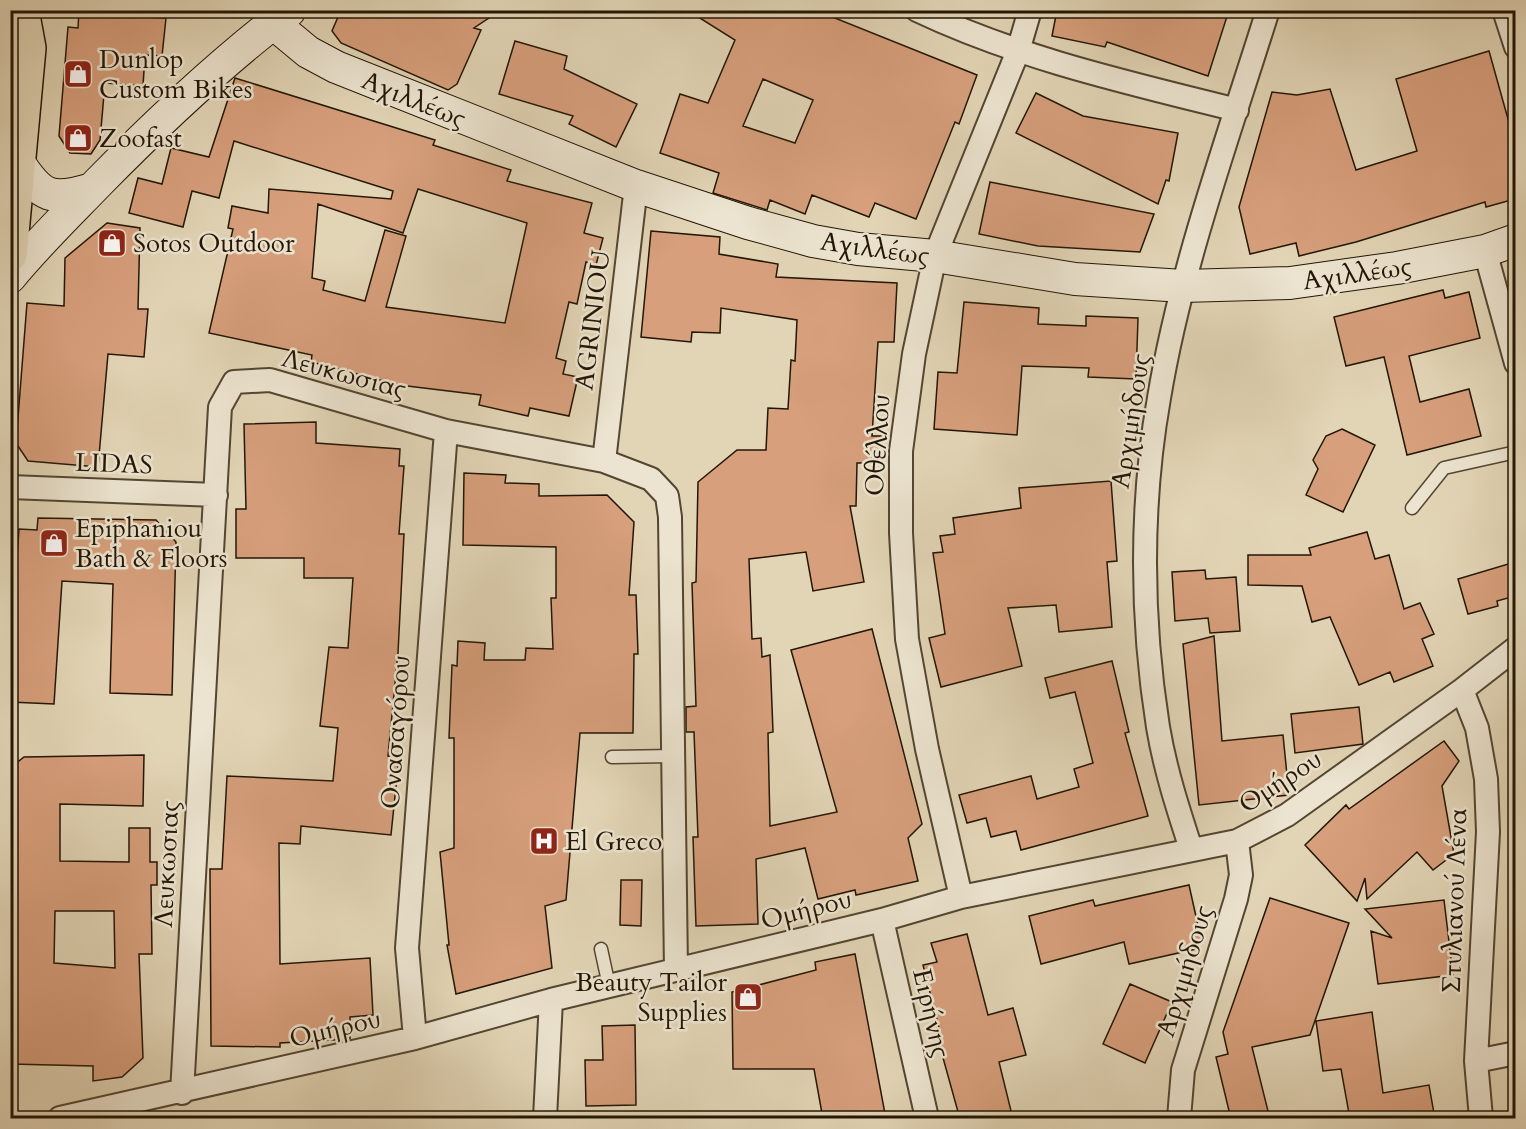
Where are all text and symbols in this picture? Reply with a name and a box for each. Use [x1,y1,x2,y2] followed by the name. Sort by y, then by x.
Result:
[99,42,253,107] place label: Dunlop Custom Bikes
[62,58,94,90] shop icon: Dunlop Custom Bikes
[357,63,471,136] street label: Αχιλλέως
[99,121,182,156] place label: Zoofast
[62,122,94,154] shop icon: Zoofast
[818,224,932,273] street label: Αχιλλέως
[133,226,295,261] place label: Sotos Outdoor
[96,227,128,259] shop icon: Sotos Outdoor
[567,248,618,392] street label: AGRINIOU
[1300,249,1414,298] street label: Αχιλλέως
[278,340,410,407] street label: Λευκωσιας
[1103,351,1158,491] street label: Αρχιμήδους
[856,393,899,497] street label: Οθέλλου
[75,445,153,482] street label: LIDAS
[75,511,227,576] place label: Epiphaniou Bath & Floors
[38,527,70,559] shop icon: Epiphaniou Bath & Floors
[373,654,418,810] street label: Ονασαγόρου
[1232,741,1329,821] street label: Ομήρου
[146,799,187,929] street label: Λευκωσιας
[1434,808,1475,994] street label: Στυλιανού Λένα
[565,824,662,859] place label: El Greco
[528,825,560,857] hospital icon: El Greco
[757,881,855,938] street label: Ομήρου
[1148,901,1221,1041] street label: Αρχιμήδους
[575,965,728,1030] place label: Beauty Tailor Supplies
[904,965,959,1061] street label: Ειρήνης
[732,981,764,1013] shop icon: Beauty Tailor Supplies
[286,1001,384,1056] street label: Ομήρου

